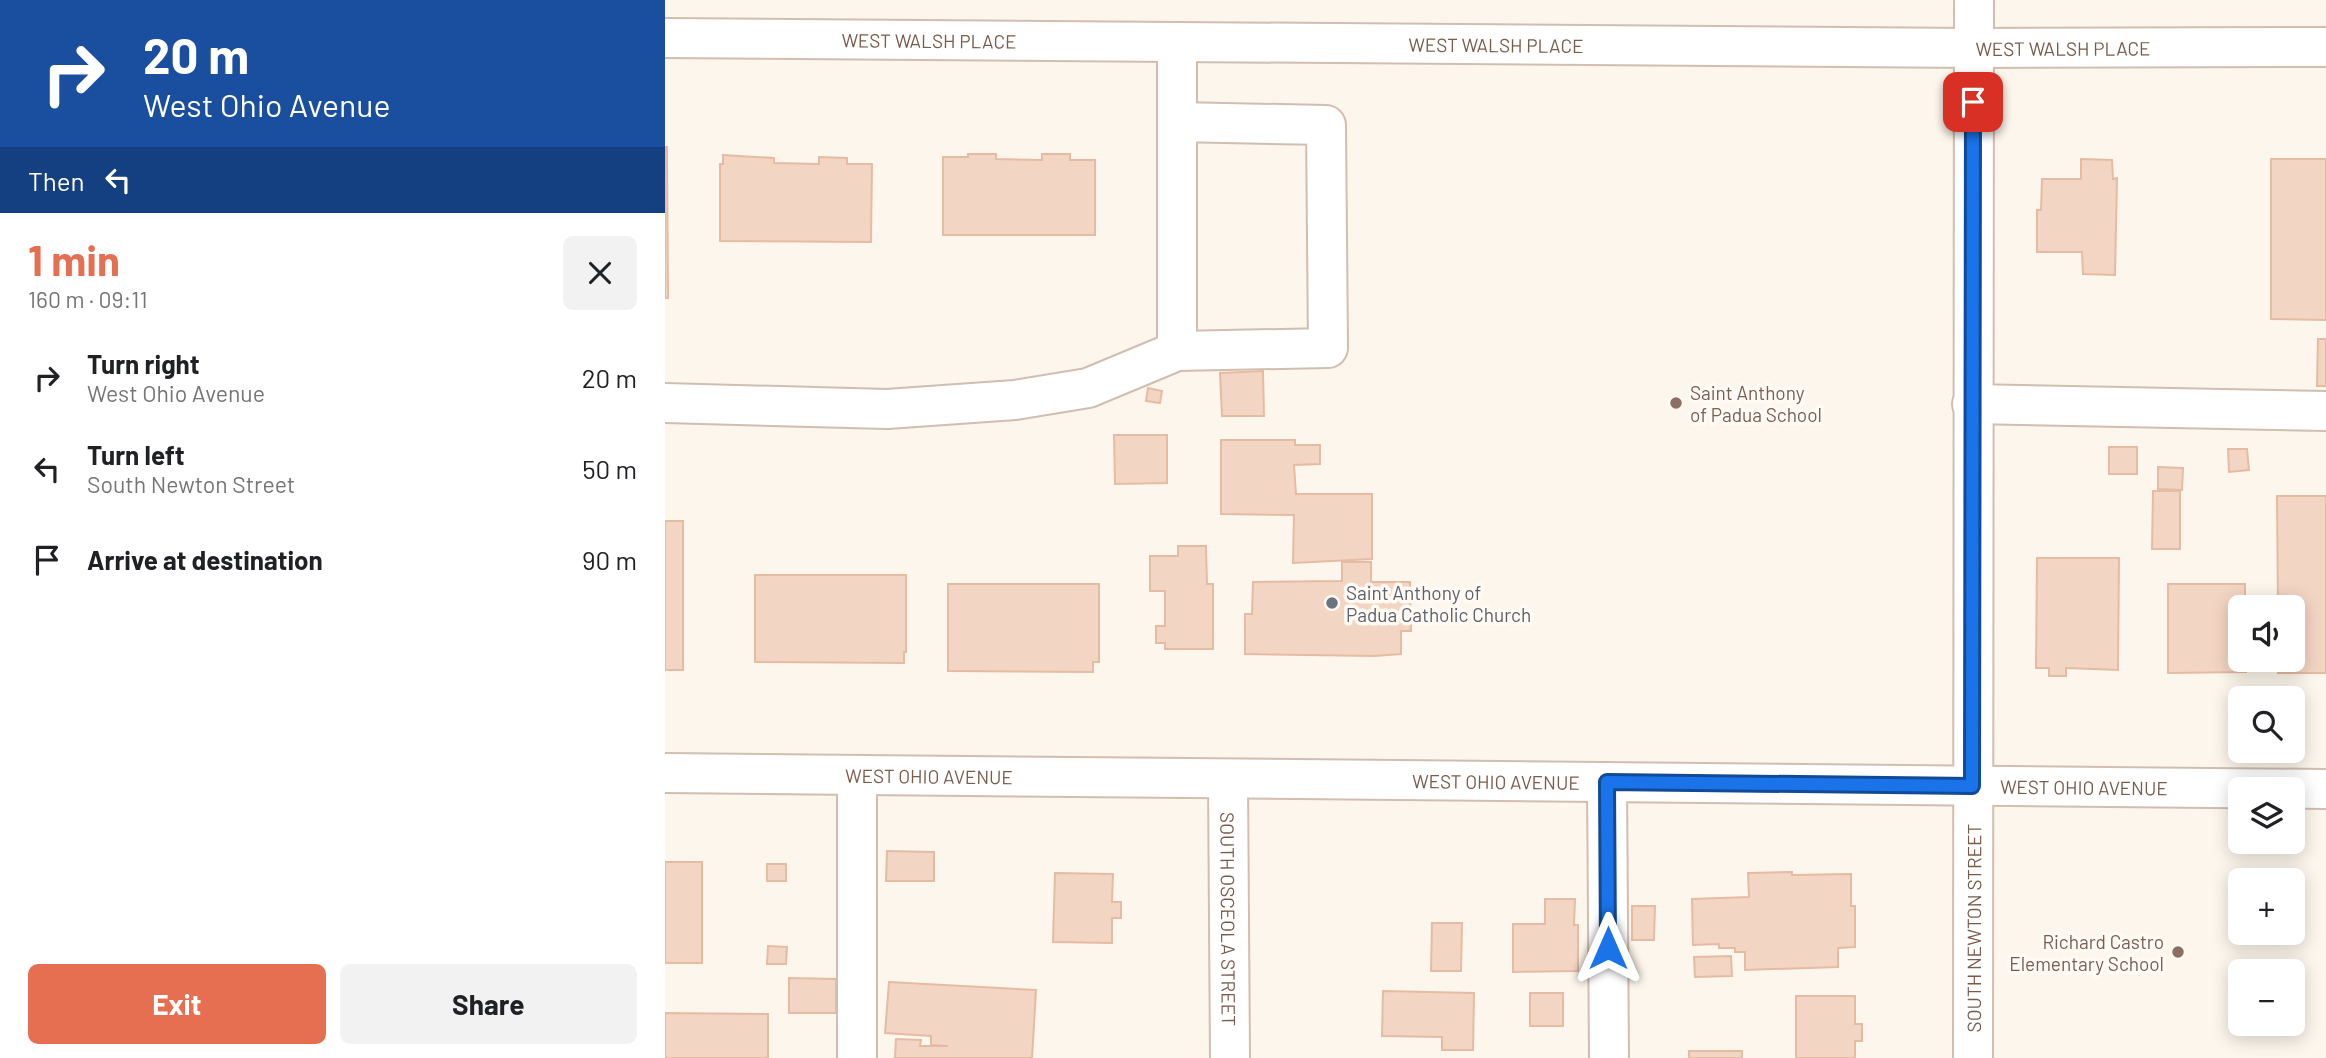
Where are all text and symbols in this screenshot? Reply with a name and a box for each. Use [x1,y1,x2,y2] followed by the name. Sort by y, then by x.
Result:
[143,25,249,84] text: 20 m
[28,28,119,119] icon: right
[841,28,1017,52] street label: WEST WALSH PLACE
[1408,32,1584,57] street label: WEST WALSH PLACE
[1975,36,2151,59] street label: WEST WALSH PLACE
[1943,72,2003,132] pin
[1954,83,1992,121] icon: arrive
[143,85,391,123] text: West Ohio Avenue
[99,161,137,199] icon: left
[28,165,85,196] text: Then
[28,234,120,284] text: 1 min
[563,236,637,310] button: close
[28,285,148,313] text: 160 m · 09:11
[87,348,200,379] text: Turn right
[28,359,66,397] icon: right
[582,362,637,393] text: 20 m
[87,379,265,407] text: West Ohio Avenue
[1690,381,1822,426] place label: Saint Anthony of Padua School
[1668,395,1684,411] marker: Saint Anthony of Padua School
[87,439,185,470] text: Turn left
[28,450,66,488] icon: left
[582,453,637,484] text: 50 m
[87,470,295,498] text: South Newton Street
[28,541,66,579] icon: arrive
[87,544,323,575] text: Arrive at destination
[582,544,637,575] text: 90 m
[1346,581,1531,626] place label: Saint Anthony of Padua Catholic Church
[1324,595,1340,611] marker: Saint Anthony of Padua Catholic Church
[2228,595,2305,1036] map controls
[2228,595,2305,672] button: sound
[2228,686,2305,763] button: search
[845,763,1013,788] street label: WEST OHIO AVENUE
[1412,769,1580,793] street label: WEST OHIO AVENUE
[2000,774,2168,799] street label: WEST OHIO AVENUE
[2228,777,2305,854] button: layers
[1217,812,1241,1026] street label: SOUTH OSCEOLA STREET
[1962,824,1985,1032] street label: SOUTH NEWTON STREET
[2228,868,2305,945] button: +
[1571,911,1645,985] position arrow
[2009,930,2164,975] place label: Richard Castro Elementary School
[2170,944,2186,960] marker: Richard Castro Elementary School
[2228,959,2305,1036] button: −
[28,964,326,1044] button: Exit
[340,964,637,1044] button: Share

